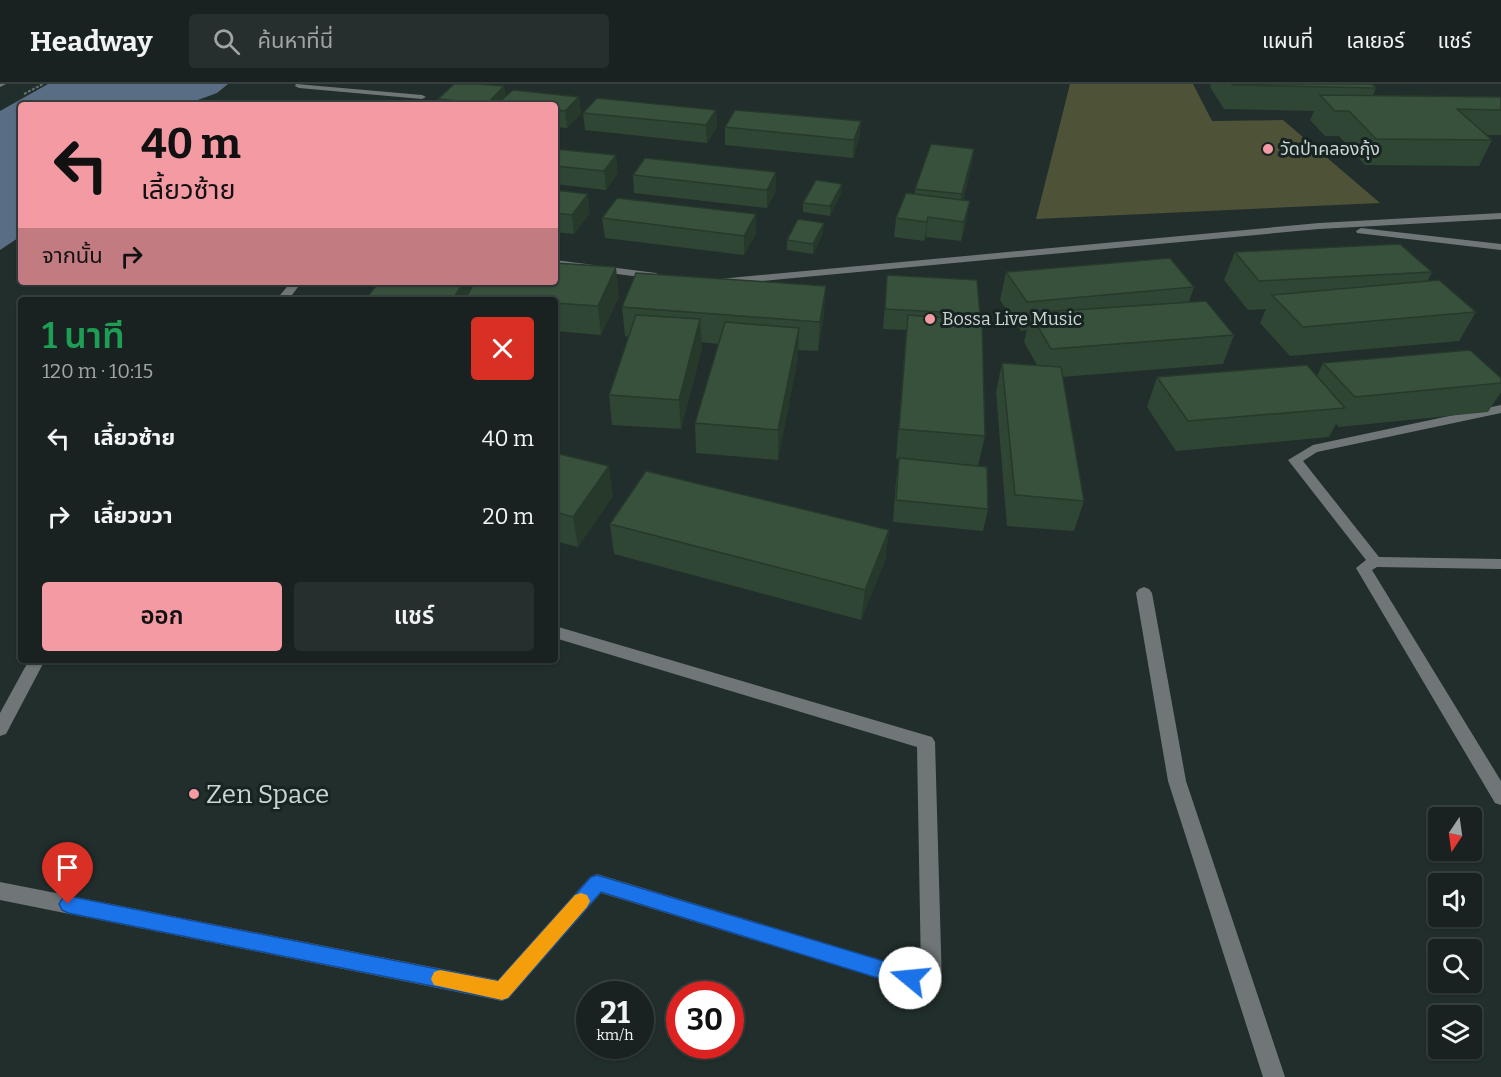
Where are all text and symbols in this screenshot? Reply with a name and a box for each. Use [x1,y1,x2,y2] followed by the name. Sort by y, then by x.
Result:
[189,14,609,68] search box
[30,25,153,58] text: Headway
[210,25,243,58] icon: search
[258,27,333,54] text: ค้นหาที่นี่
[1262,28,1313,54] text: แผนที่
[1346,28,1405,54] text: เลเยอร์
[1438,28,1471,54] text: แชร์
[141,119,241,169] text: 40 m
[42,126,120,204] icon: left
[1280,138,1380,160] place label: วัดป่าคลองกุ้ง
[1261,142,1275,156] marker: วัดป่าคลองกุ้ง
[141,174,235,206] text: เลี้ยวซ้าย
[115,240,148,273] icon: right
[42,242,103,269] text: จากนั้น
[942,308,1082,330] place label: Bossa Live Music
[923,312,937,326] marker: Bossa Live Music
[42,314,125,358] text: 1 นาที
[471,317,534,380] button: close
[42,359,153,383] text: 120 m · 10:15
[42,422,75,455] icon: left
[93,424,175,451] text: เลี้ยวซ้าย
[482,425,534,452] text: 40 m
[42,500,75,533] icon: right
[93,502,173,529] text: เลี้ยวขวา
[483,503,534,530] text: 20 m
[42,582,282,651] button: ออก
[294,582,534,651] button: แชร์
[206,779,329,810] place label: Zen Space
[187,787,201,801] marker: Zen Space
[1428,807,1482,861] north arrow
[1428,807,1482,1059] map controls
[42,842,93,904] pin
[51,851,84,884] icon: arrive
[1428,873,1482,927] button: sound
[1428,939,1482,993] button: search
[878,946,942,1010] position arrow
[666,981,744,1059] speed limit sign: 30
[600,995,630,1031] text: 21
[1428,1005,1482,1059] button: layers
[596,1026,634,1044] text: km/h

